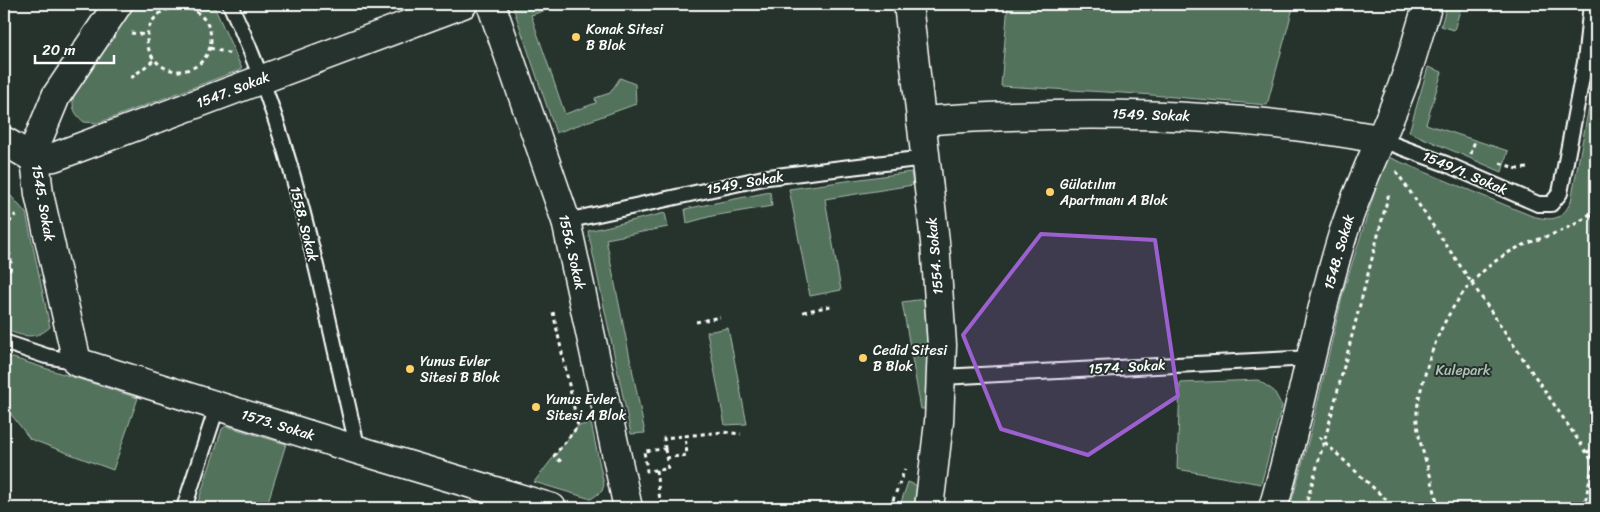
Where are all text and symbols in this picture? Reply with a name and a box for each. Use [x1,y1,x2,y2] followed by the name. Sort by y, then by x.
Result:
[586,17,664,58] place label: Konak Sitesi B Blok
[570,31,582,43] marker: Konak Sitesi B Blok
[35,32,114,64] scale bar
[42,37,76,63] text: 20 m
[193,64,274,115] street label: 1547. Sokak
[1112,101,1191,129] street label: 1549. Sokak
[1418,144,1512,202] street label: 1549/1. Sokak
[24,163,62,244] street label: 1545. Sokak
[705,164,786,202] street label: 1549. Sokak
[1059,172,1169,213] place label: Gülatılım Apartmanı A Blok
[283,184,326,265] street label: 1558. Sokak
[1044,186,1056,198] marker: Gülatılım Apartmanı A Blok
[1316,211,1362,293] street label: 1548. Sokak
[551,212,593,293] street label: 1556. Sokak
[919,216,951,296] street label: 1554. Sokak
[873,338,948,379] place label: Cedid Sitesi B Blok
[420,349,500,390] place label: Yunus Evler Sitesi B Blok
[857,352,869,364] marker: Cedid Sitesi B Blok
[1088,352,1167,381] street label: 1574. Sokak
[1436,358,1491,383] park label: Kulepark
[404,363,416,375] marker: Yunus Evler Sitesi B Blok
[546,387,627,428] place label: Yunus Evler Sitesi A Blok
[530,401,542,413] marker: Yunus Evler Sitesi A Blok
[238,402,318,448] street label: 1573. Sokak

